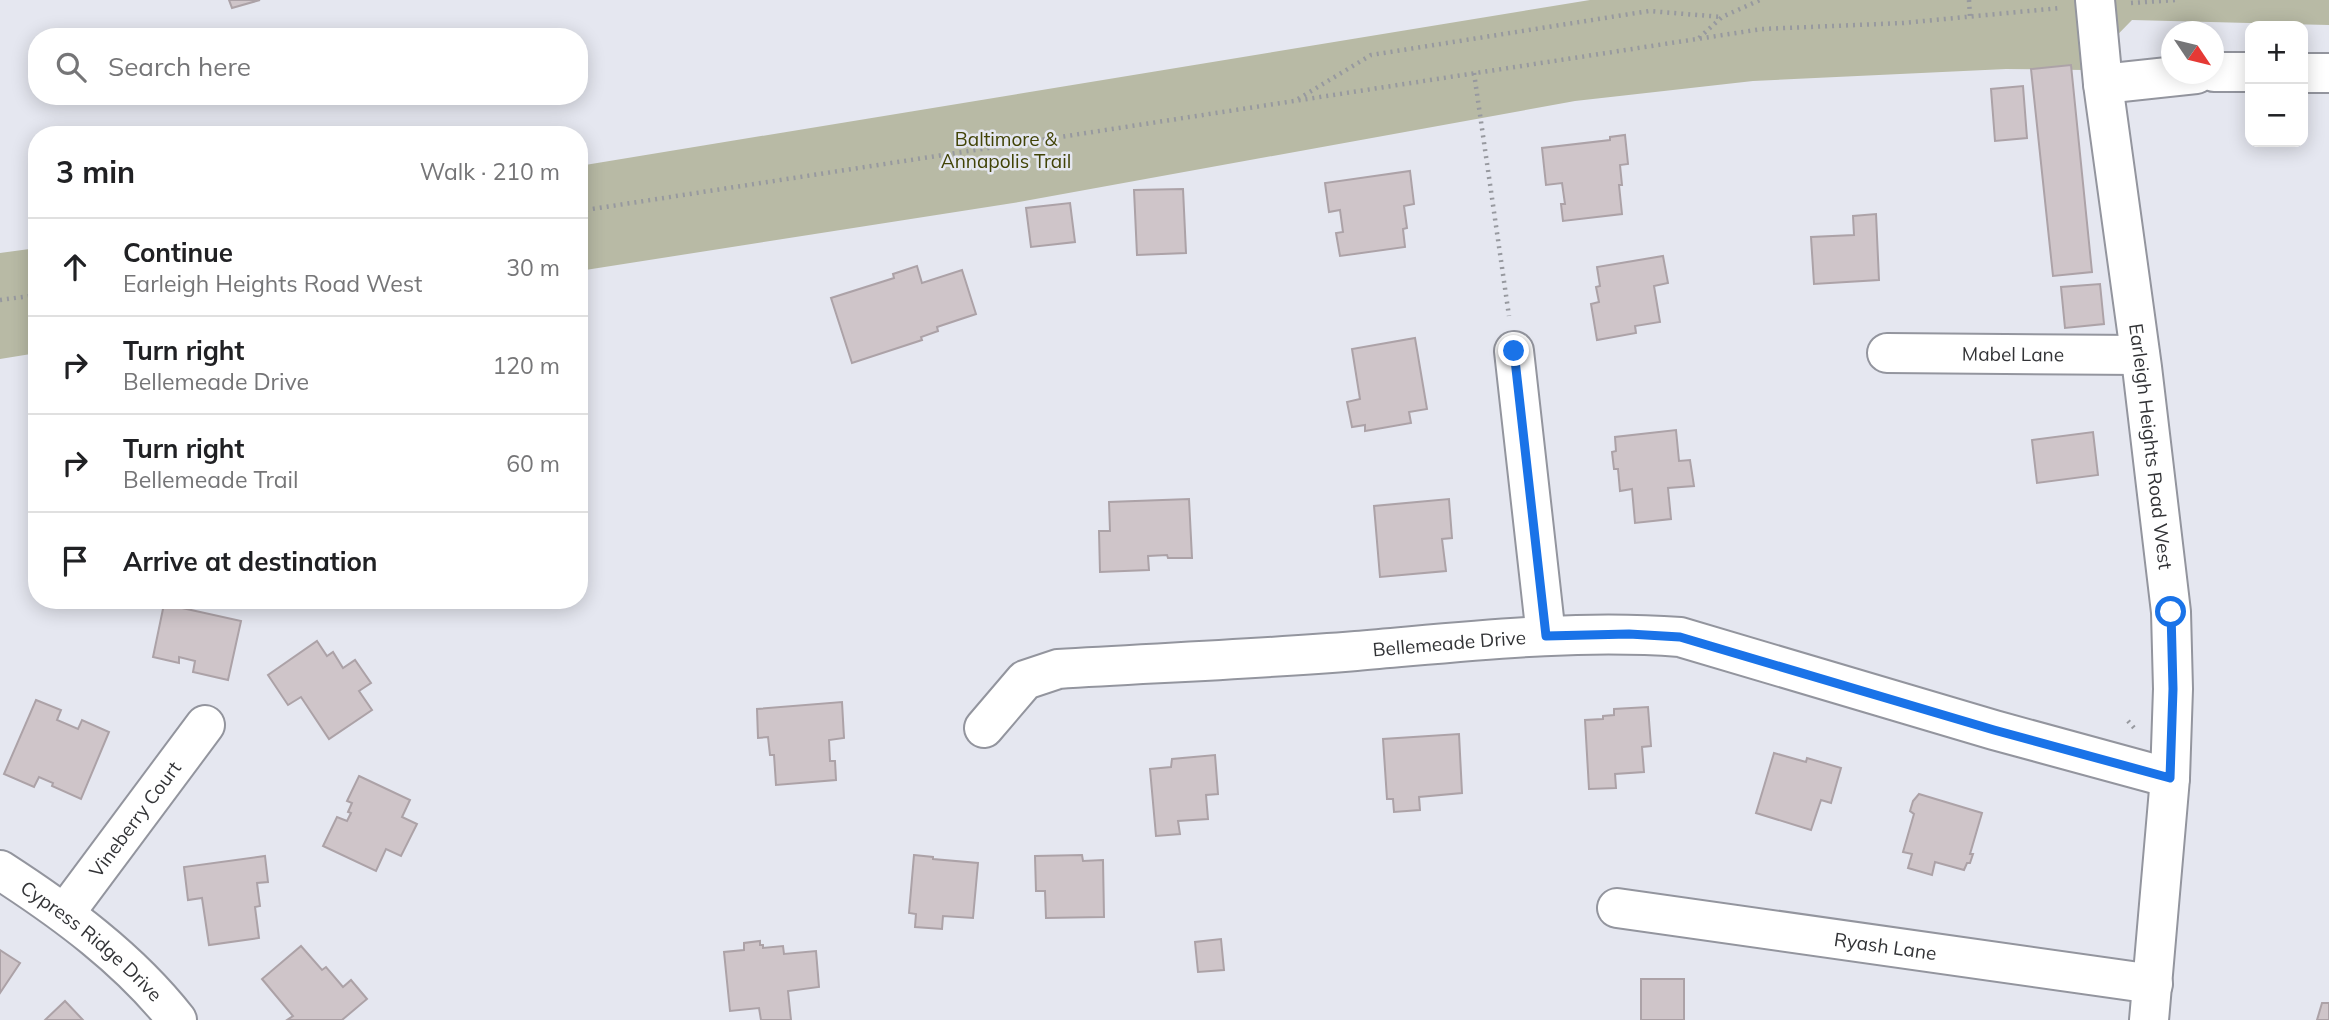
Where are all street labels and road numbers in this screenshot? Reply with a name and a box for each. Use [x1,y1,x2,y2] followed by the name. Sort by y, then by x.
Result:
[2124,322,2178,571] street label: Earleigh Heights Road West
[1962,342,2064,366] street label: Mabel Lane
[1372,625,1527,662] street label: Bellemeade Drive
[84,756,186,882] street label: Vineberry Court
[16,875,167,1006] street label: Cypress Ridge Drive
[1833,927,1938,965] street label: Ryash Lane

